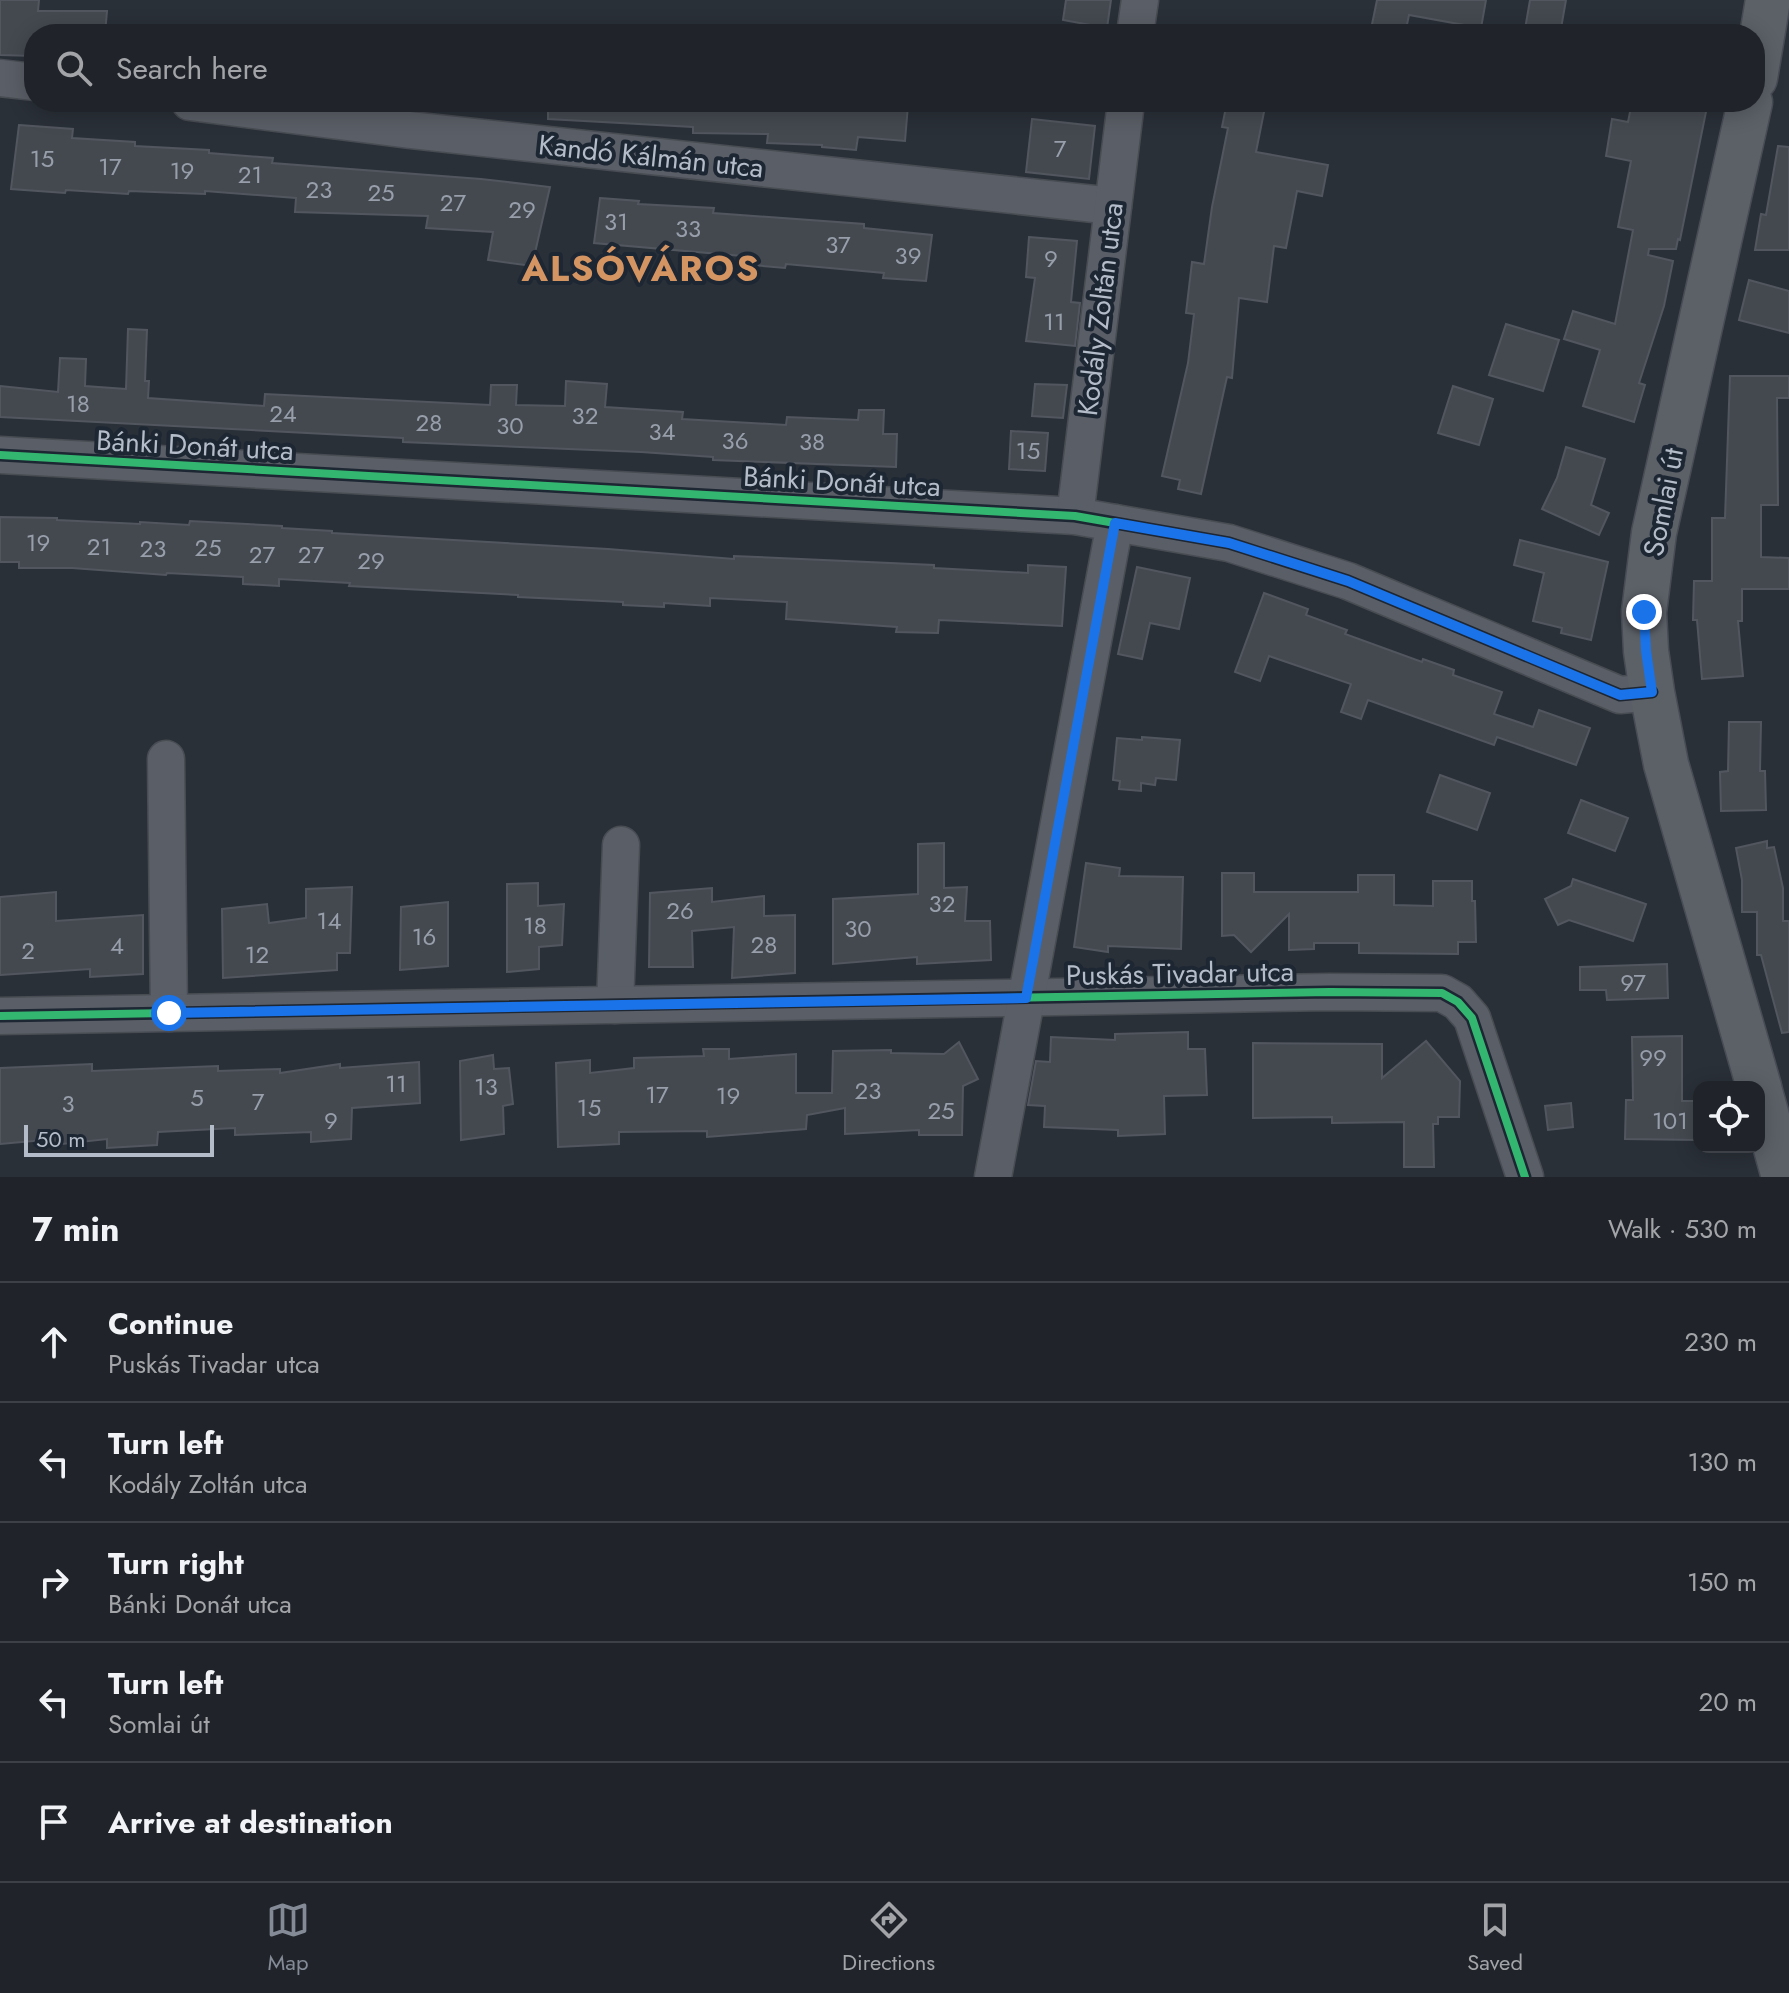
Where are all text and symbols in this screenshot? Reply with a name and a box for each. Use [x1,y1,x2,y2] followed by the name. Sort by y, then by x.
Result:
[24,24,1765,112] search box
[52,46,96,90] icon: search
[116,47,268,90] text: Search here
[536,124,766,189] street label: Kandó Kálmán utca
[1054,131,1067,166] house number: 7
[30,141,54,176] house number: 15
[98,149,122,184] house number: 17
[170,153,194,188] house number: 19
[238,157,262,192] house number: 21
[306,172,332,207] house number: 23
[367,175,395,210] house number: 25
[440,185,467,220] house number: 27
[508,192,536,227] house number: 29
[1067,200,1134,418] street label: Kodály Zoltán utca
[604,204,628,239] house number: 31
[675,211,701,246] house number: 33
[825,227,851,262] house number: 37
[895,238,921,273] house number: 39
[1044,241,1058,276] house number: 9
[520,242,761,294] district label: ALSÓVÁROS
[1043,304,1065,339] house number: 11
[66,386,90,421] house number: 18
[269,396,297,431] house number: 24
[572,398,598,433] house number: 32
[416,405,442,440] house number: 28
[496,408,524,443] house number: 30
[648,414,676,449] house number: 34
[95,420,295,471] street label: Bánki Donát utca
[722,423,748,458] house number: 36
[799,424,825,459] house number: 38
[1016,433,1040,468] house number: 15
[1633,444,1694,560] street label: Somlai út
[742,456,942,507] street label: Bánki Donát utca
[26,525,50,560] house number: 19
[87,529,111,564] house number: 21
[194,530,222,565] house number: 25
[140,531,166,566] house number: 23
[249,537,276,572] house number: 27
[298,537,325,572] house number: 27
[357,543,385,578] house number: 29
[1626,594,1662,630] route end
[929,886,955,921] house number: 32
[666,893,694,928] house number: 26
[317,903,341,938] house number: 14
[523,908,547,943] house number: 18
[844,911,872,946] house number: 30
[412,919,436,954] house number: 16
[751,927,777,962] house number: 28
[110,928,124,963] house number: 4
[21,933,35,968] house number: 2
[245,937,269,972] house number: 12
[1066,951,1294,996] street label: Puskás Tivadar utca
[1620,965,1646,1000] house number: 97
[151,995,187,1031] route start
[1639,1040,1667,1075] house number: 99
[385,1066,407,1101] house number: 11
[474,1069,498,1104] house number: 13
[855,1073,881,1108] house number: 23
[645,1077,669,1112] house number: 17
[716,1078,740,1113] house number: 19
[190,1080,204,1115] house number: 5
[1693,1081,1765,1153] map controls
[1693,1081,1765,1153] button: locate
[252,1084,265,1119] house number: 7
[61,1086,75,1121] house number: 3
[577,1090,601,1125] house number: 15
[927,1093,955,1128] house number: 25
[324,1103,338,1138] house number: 9
[1652,1103,1688,1138] house number: 101
[24,1121,214,1157] scale bar
[36,1123,85,1155] text: 50 m
[32,1205,120,1254] text: 7 min
[1608,1210,1757,1248] text: Walk · 530 m
[108,1302,234,1345] text: Continue
[32,1320,76,1364] icon: ahead
[1684,1323,1757,1361] text: 230 m
[108,1345,320,1383] text: Puskás Tivadar utca
[108,1422,223,1465] text: Turn left
[32,1440,76,1484] icon: left
[1687,1443,1757,1481] text: 130 m
[108,1465,307,1503] text: Kodály Zoltán utca
[108,1542,244,1585] text: Turn right
[32,1560,76,1604] icon: right
[1687,1563,1757,1601] text: 150 m
[108,1585,292,1623] text: Bánki Donát utca
[108,1662,223,1705] text: Turn left
[32,1680,76,1724] icon: left
[1699,1683,1757,1721] text: 20 m
[108,1705,210,1743] text: Somlai út
[32,1800,76,1844] icon: arrive
[108,1801,393,1844] text: Arrive at destination
[266,1898,310,1978] tab: Map
[842,1898,935,1978] tab: Directions
[1467,1898,1523,1978] tab: Saved

